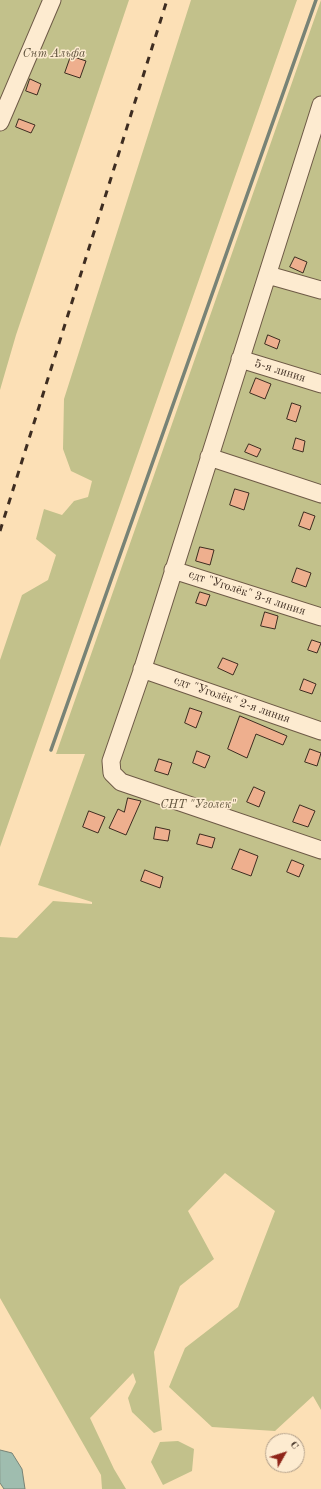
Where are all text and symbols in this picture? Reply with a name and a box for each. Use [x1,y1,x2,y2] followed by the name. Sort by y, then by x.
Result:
[23,47,85,61] park label: Снт Альфа
[253,356,307,386] street label: 5-я линия
[187,567,307,619] street label: сдт "Уголёк" 3-я линия
[172,673,292,727] street label: сдт "Уголёк" 2-я линия
[160,798,236,812] park label: СНТ "Уголек"
[265,1433,305,1473] north arrow
[287,1439,300,1452] text: С

